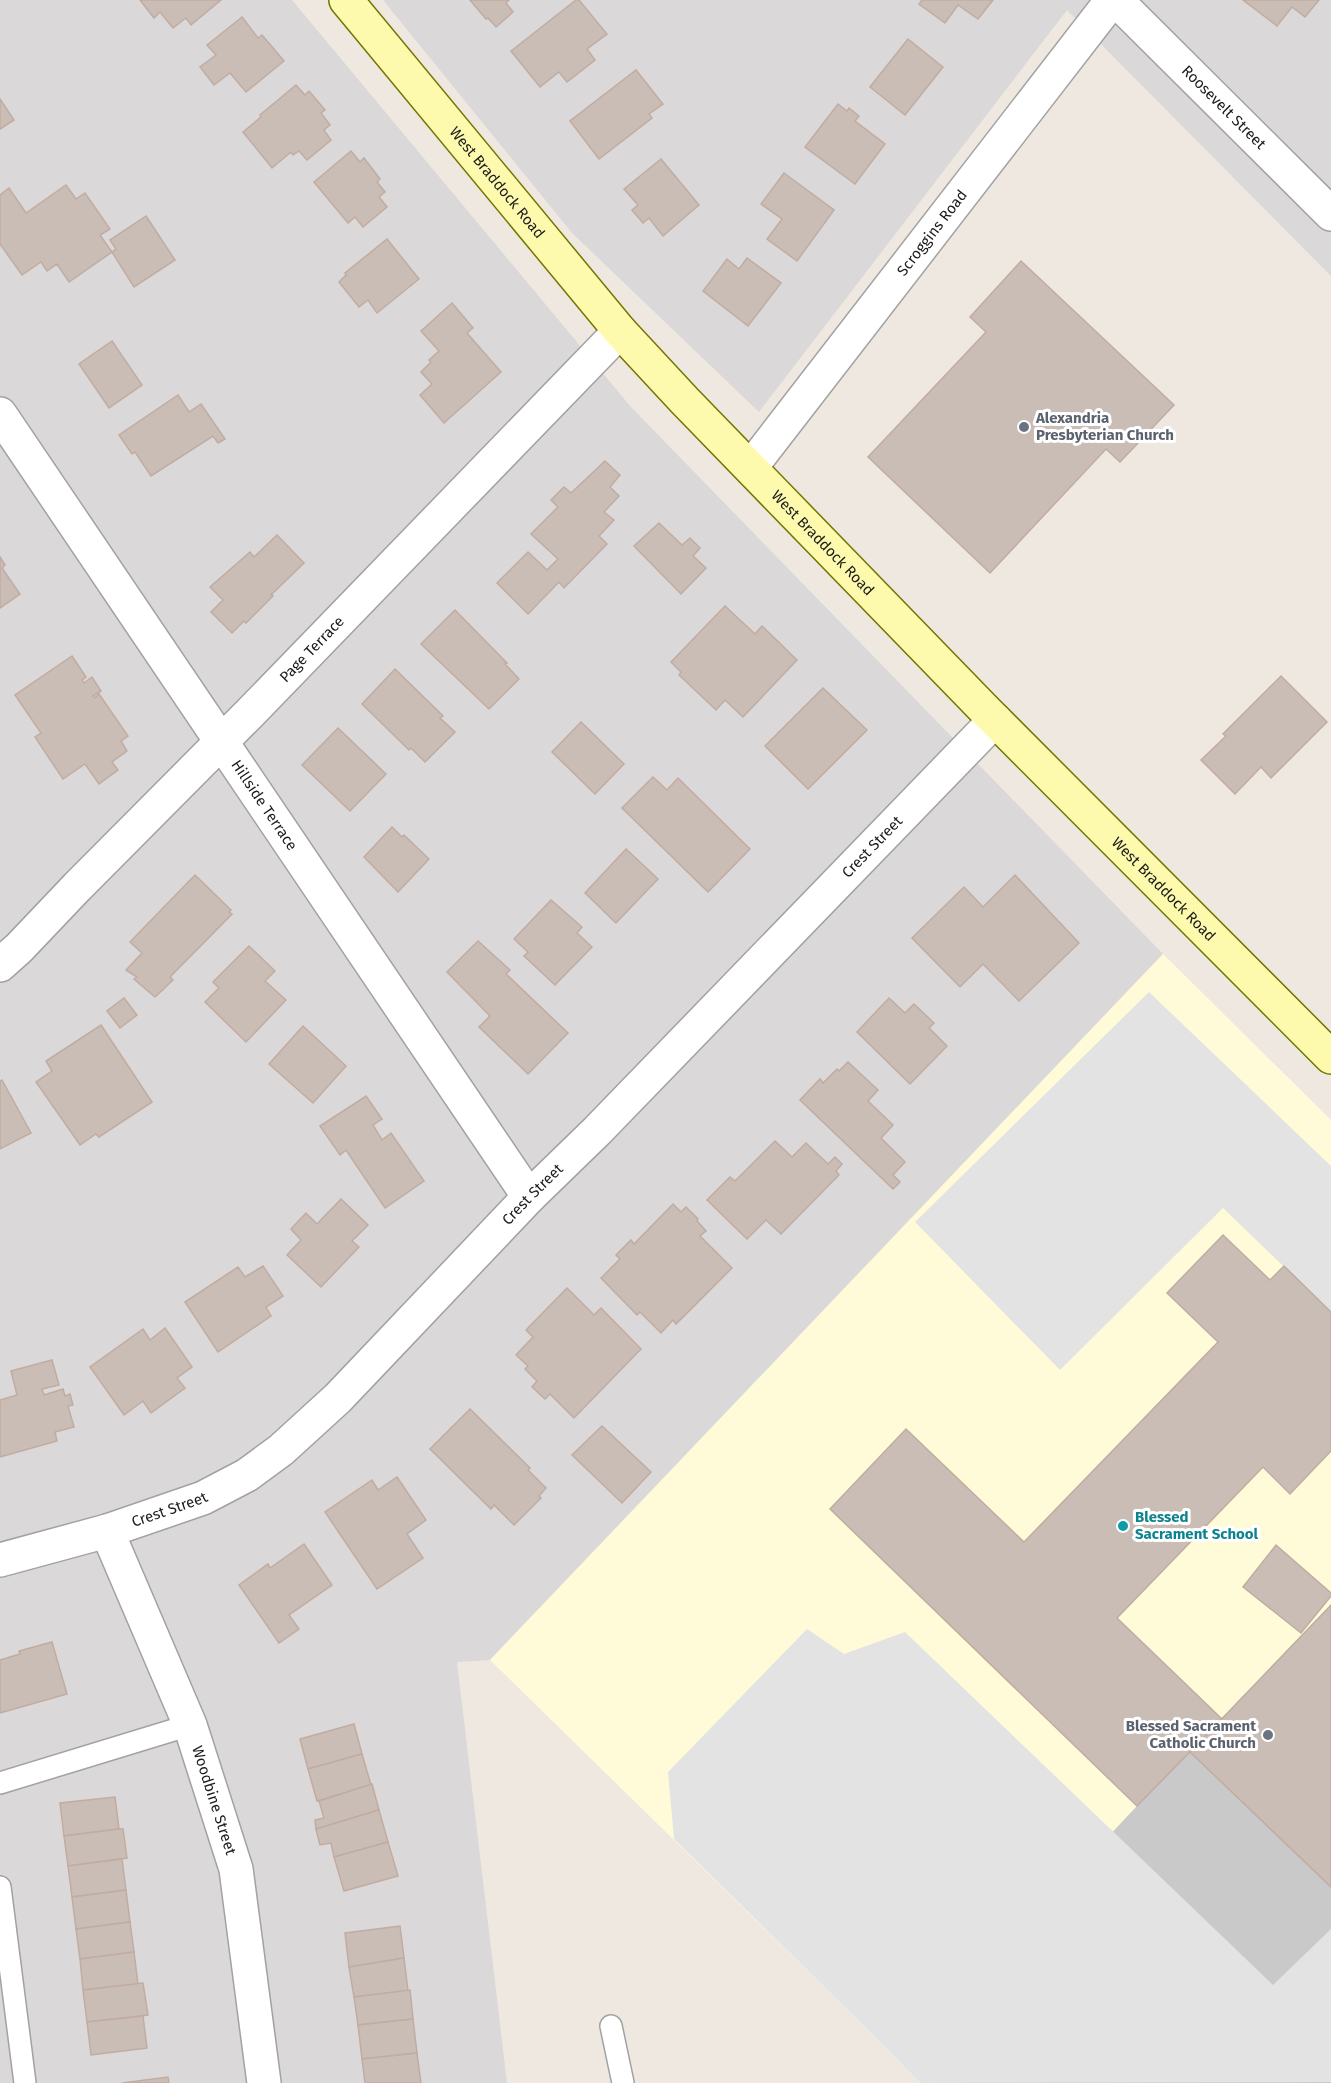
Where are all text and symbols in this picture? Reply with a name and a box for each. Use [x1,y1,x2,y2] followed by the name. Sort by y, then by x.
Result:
[1178,61,1270,153] street label: Roosevelt Street
[446,123,549,242] street label: West Braddock Road
[893,186,971,279] street label: Scroggins Road
[1035,409,1174,444] place label: Alexandria Presbyterian Church
[1017,420,1031,434] marker: Alexandria Presbyterian Church
[768,487,878,599] street label: West Braddock Road
[276,612,348,686] street label: Page Terrace
[227,757,301,854] street label: Hillside Terrace
[838,812,906,881] street label: Crest Street
[1108,833,1219,945] street label: West Braddock Road
[498,1160,567,1229] street label: Crest Street
[129,1488,211,1531] street label: Crest Street
[1135,1508,1259,1543] place label: Blessed Sacrament School
[1116,1519,1130,1533] marker: Blessed Sacrament School
[1126,1717,1256,1752] place label: Blessed Sacrament Catholic Church
[1261,1728,1275,1742] marker: Blessed Sacrament Catholic Church
[188,1743,240,1858] street label: Woodbine Street

